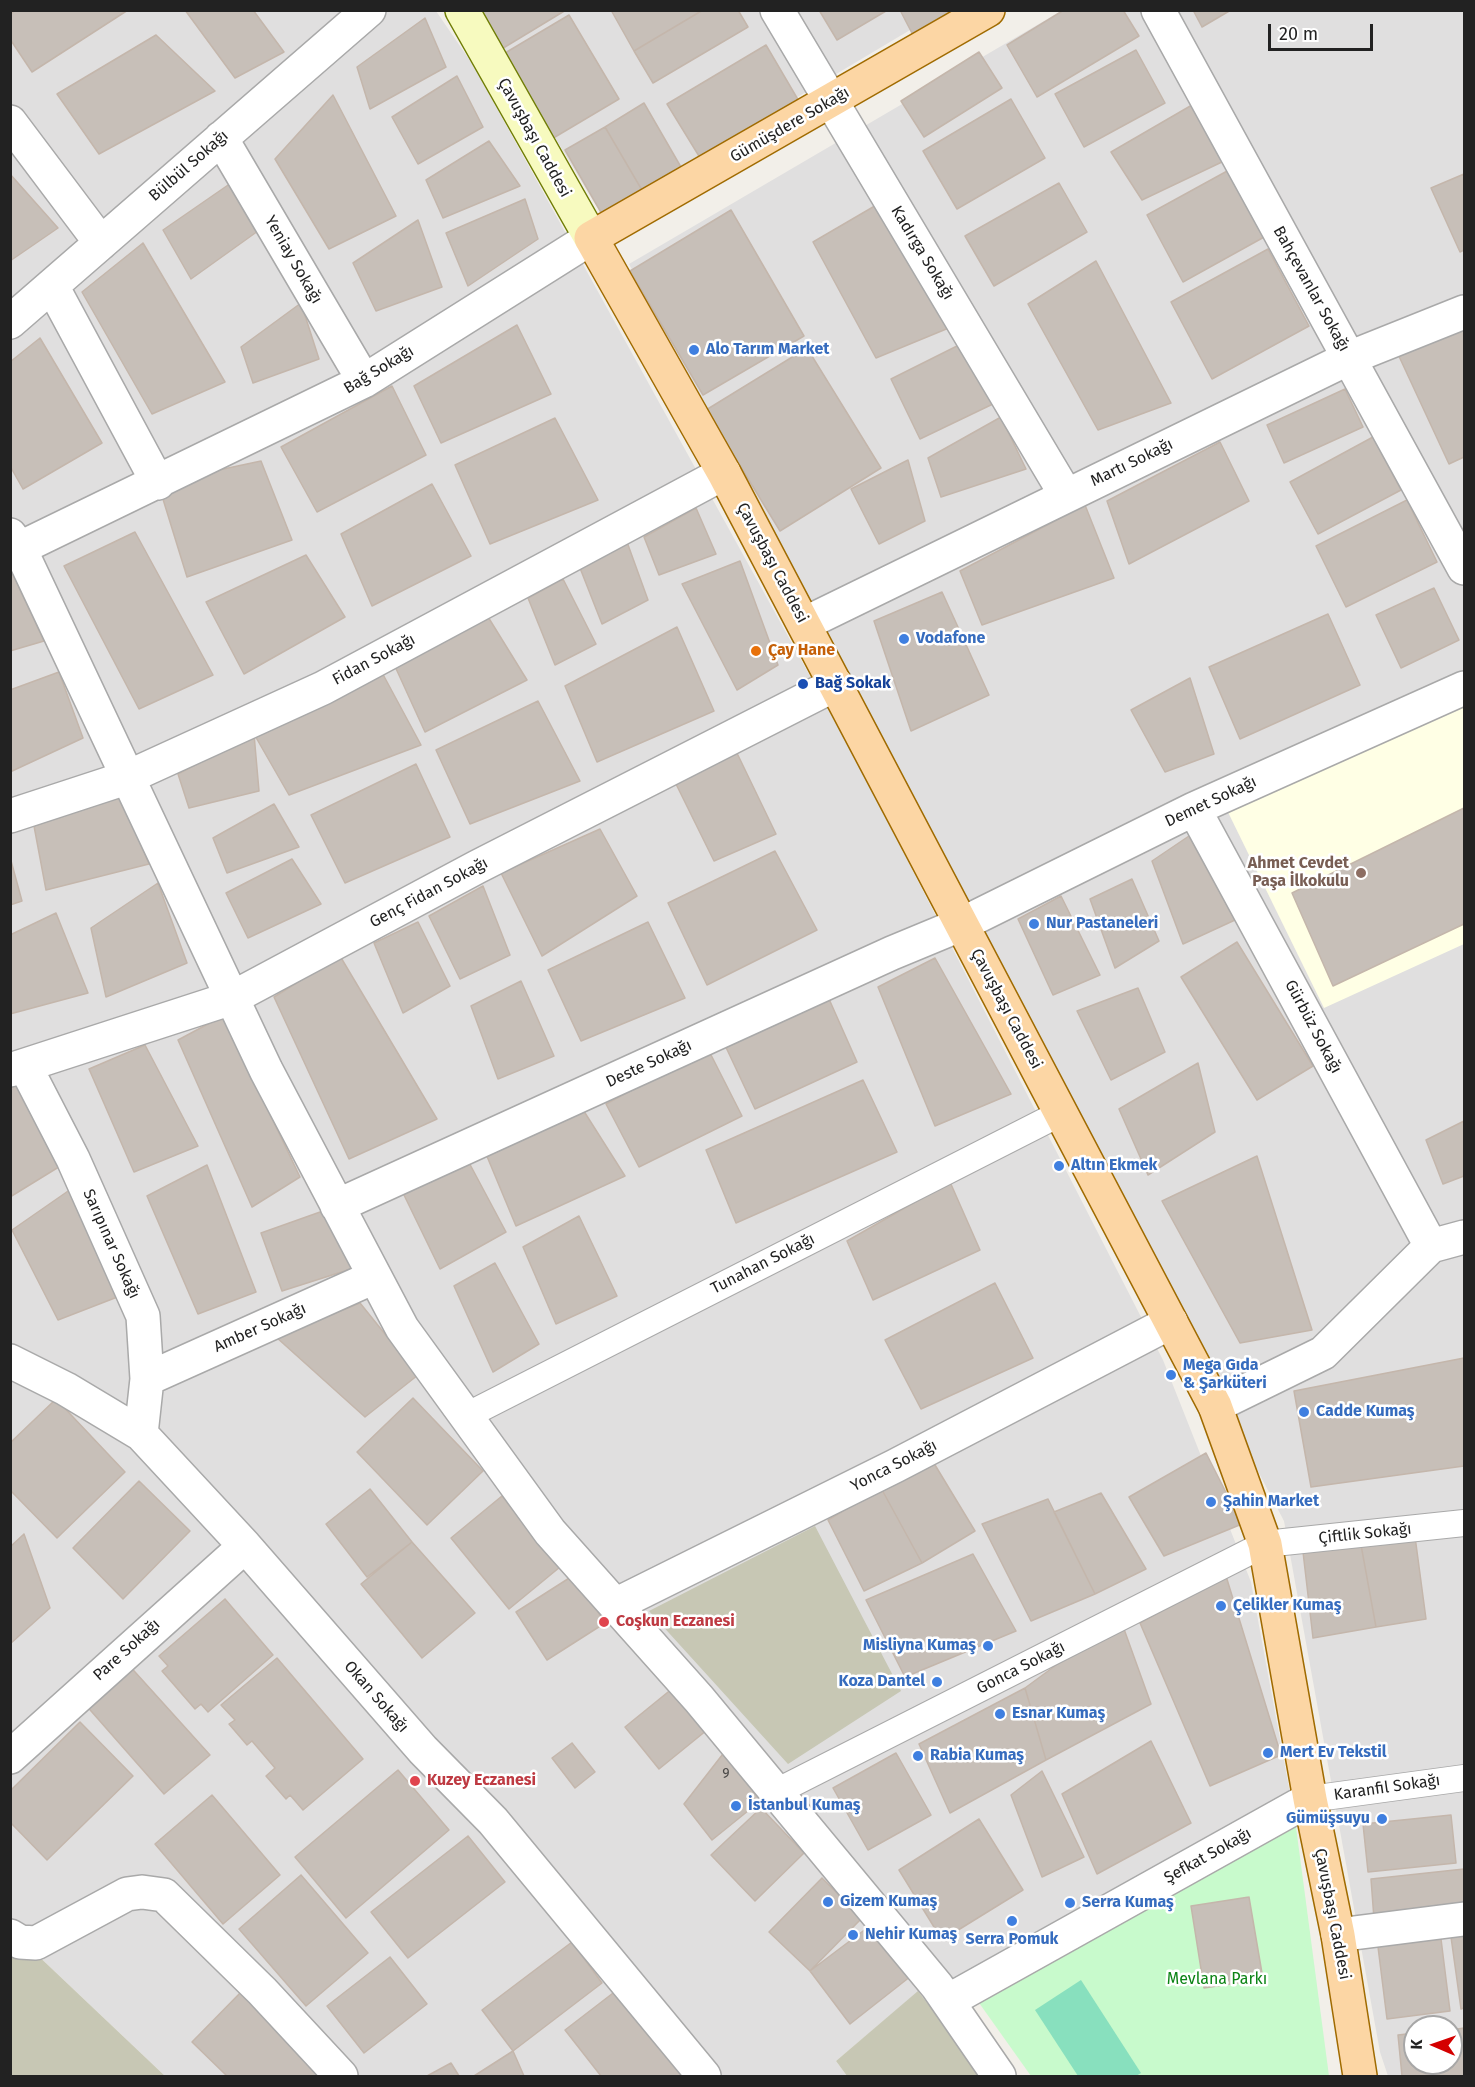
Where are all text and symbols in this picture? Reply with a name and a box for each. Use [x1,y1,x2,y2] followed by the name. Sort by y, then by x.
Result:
[1271,12,1376,50] scale bar
[1279,23,1318,45] text: 20 m
[493,75,575,201] street label: Çavuşbaşı Caddesi
[727,83,853,167] street label: Gümüşdere Sokağı
[145,126,233,206] street label: Bülbül Sokağı
[886,202,958,304] street label: Kadırga Sokağı
[260,213,326,307] street label: Yeniay Sokağı
[1269,223,1353,355] street label: Bahçevanlar Sokağı
[706,340,829,360] place label: Alo Tarım Market
[341,342,417,398] street label: Bağ Sokağı
[687,343,701,357] marker: Alo Tarım Market
[1088,435,1176,491] street label: Martı Sokağı
[732,500,812,626] street label: Çavuşbaşı Caddesi
[916,629,985,649] place label: Vodafone
[329,630,419,690] street label: Fidan Sokağı
[897,632,911,646] marker: Vodafone
[768,641,835,661] place label: Çay Hane
[749,644,763,658] marker: Çay Hane
[815,674,891,694] place label: Bağ Sokak
[796,677,810,691] marker: Bağ Sokak
[1162,772,1260,832] street label: Demet Sokağı
[367,854,491,932] street label: Genç Fidan Sokağı
[1248,854,1349,892] place label: Ahmet Cevdet Paşa İlkokulu
[1354,866,1368,880] marker: Ahmet Cevdet Paşa İlkokulu
[1046,914,1158,934] place label: Nur Pastaneleri
[1027,917,1041,931] marker: Nur Pastaneleri
[966,946,1046,1072] street label: Çavuşbaşı Caddesi
[1280,977,1346,1077] street label: Gürbüz Sokağı
[603,1036,695,1092] street label: Deste Sokağı
[1071,1156,1157,1176] place label: Altın Ekmek
[1052,1159,1066,1173] marker: Altın Ekmek
[78,1186,144,1302] street label: Sarıpınar Sokağı
[708,1230,818,1298] street label: Tunahan Sokağı
[211,1299,309,1357] street label: Amber Sokağı
[1183,1356,1267,1394] place label: Mega Gıda & Şarküteri
[1164,1368,1178,1382] marker: Mega Gıda & Şarküteri
[1316,1402,1415,1422] place label: Cadde Kumaş
[1297,1405,1311,1419] marker: Cadde Kumaş
[848,1436,940,1496] street label: Yonca Sokağı
[1223,1492,1319,1512] place label: Şahin Market
[1204,1495,1218,1509] marker: Şahin Market
[1318,1520,1412,1548] street label: Çiftlik Sokağı
[1233,1596,1341,1616] place label: Çelikler Kumaş
[1214,1599,1228,1613] marker: Çelikler Kumaş
[616,1612,735,1632] place label: Coşkun Eczanesi
[90,1615,164,1685] street label: Pare Sokağı
[597,1615,611,1629] marker: Coşkun Eczanesi
[863,1636,976,1656] place label: Misliyna Kumaş
[974,1638,1068,1698] street label: Gonca Sokağı
[981,1639,995,1653] marker: Misliyna Kumaş
[340,1657,412,1737] street label: Okan Sokağı
[839,1672,925,1692] place label: Koza Dantel
[930,1675,944,1689] marker: Koza Dantel
[1012,1704,1105,1724] place label: Esnar Kumaş
[993,1707,1007,1721] marker: Esnar Kumaş
[1280,1743,1386,1763] place label: Mert Ev Tekstil
[930,1746,1024,1766] place label: Rabia Kumaş
[1261,1746,1275,1760] marker: Mert Ev Tekstil
[911,1749,925,1763] marker: Rabia Kumaş
[722,1766,730,1782] house number: 9
[427,1771,536,1791] place label: Kuzey Eczanesi
[1333,1771,1441,1805] street label: Karanfil Sokağı
[408,1774,422,1788] marker: Kuzey Eczanesi
[748,1796,861,1816] place label: İstanbul Kumaş
[729,1799,743,1813] marker: İstanbul Kumaş
[1286,1809,1370,1829] place label: Gümüşsuyu
[1375,1812,1389,1826] marker: Gümüşsuyu
[1161,1824,1255,1888] street label: Şefkat Sokağı
[1310,1847,1354,1981] street label: Çavuşbaşı Caddesi
[840,1892,937,1912] place label: Gizem Kumaş
[1082,1893,1174,1913] place label: Serra Kumaş
[821,1895,835,1909] marker: Gizem Kumaş
[1063,1896,1077,1910] marker: Serra Kumaş
[1005,1914,1019,1928] marker: Serra Pomuk
[865,1925,957,1945] place label: Nehir Kumaş
[846,1928,860,1942] marker: Nehir Kumaş
[966,1930,1058,1950] place label: Serra Pomuk
[1167,1970,1267,1990] park label: Mevlana Parkı
[1403,2015,1463,2075] north arrow
[1407,2039,1426,2050] text: K

